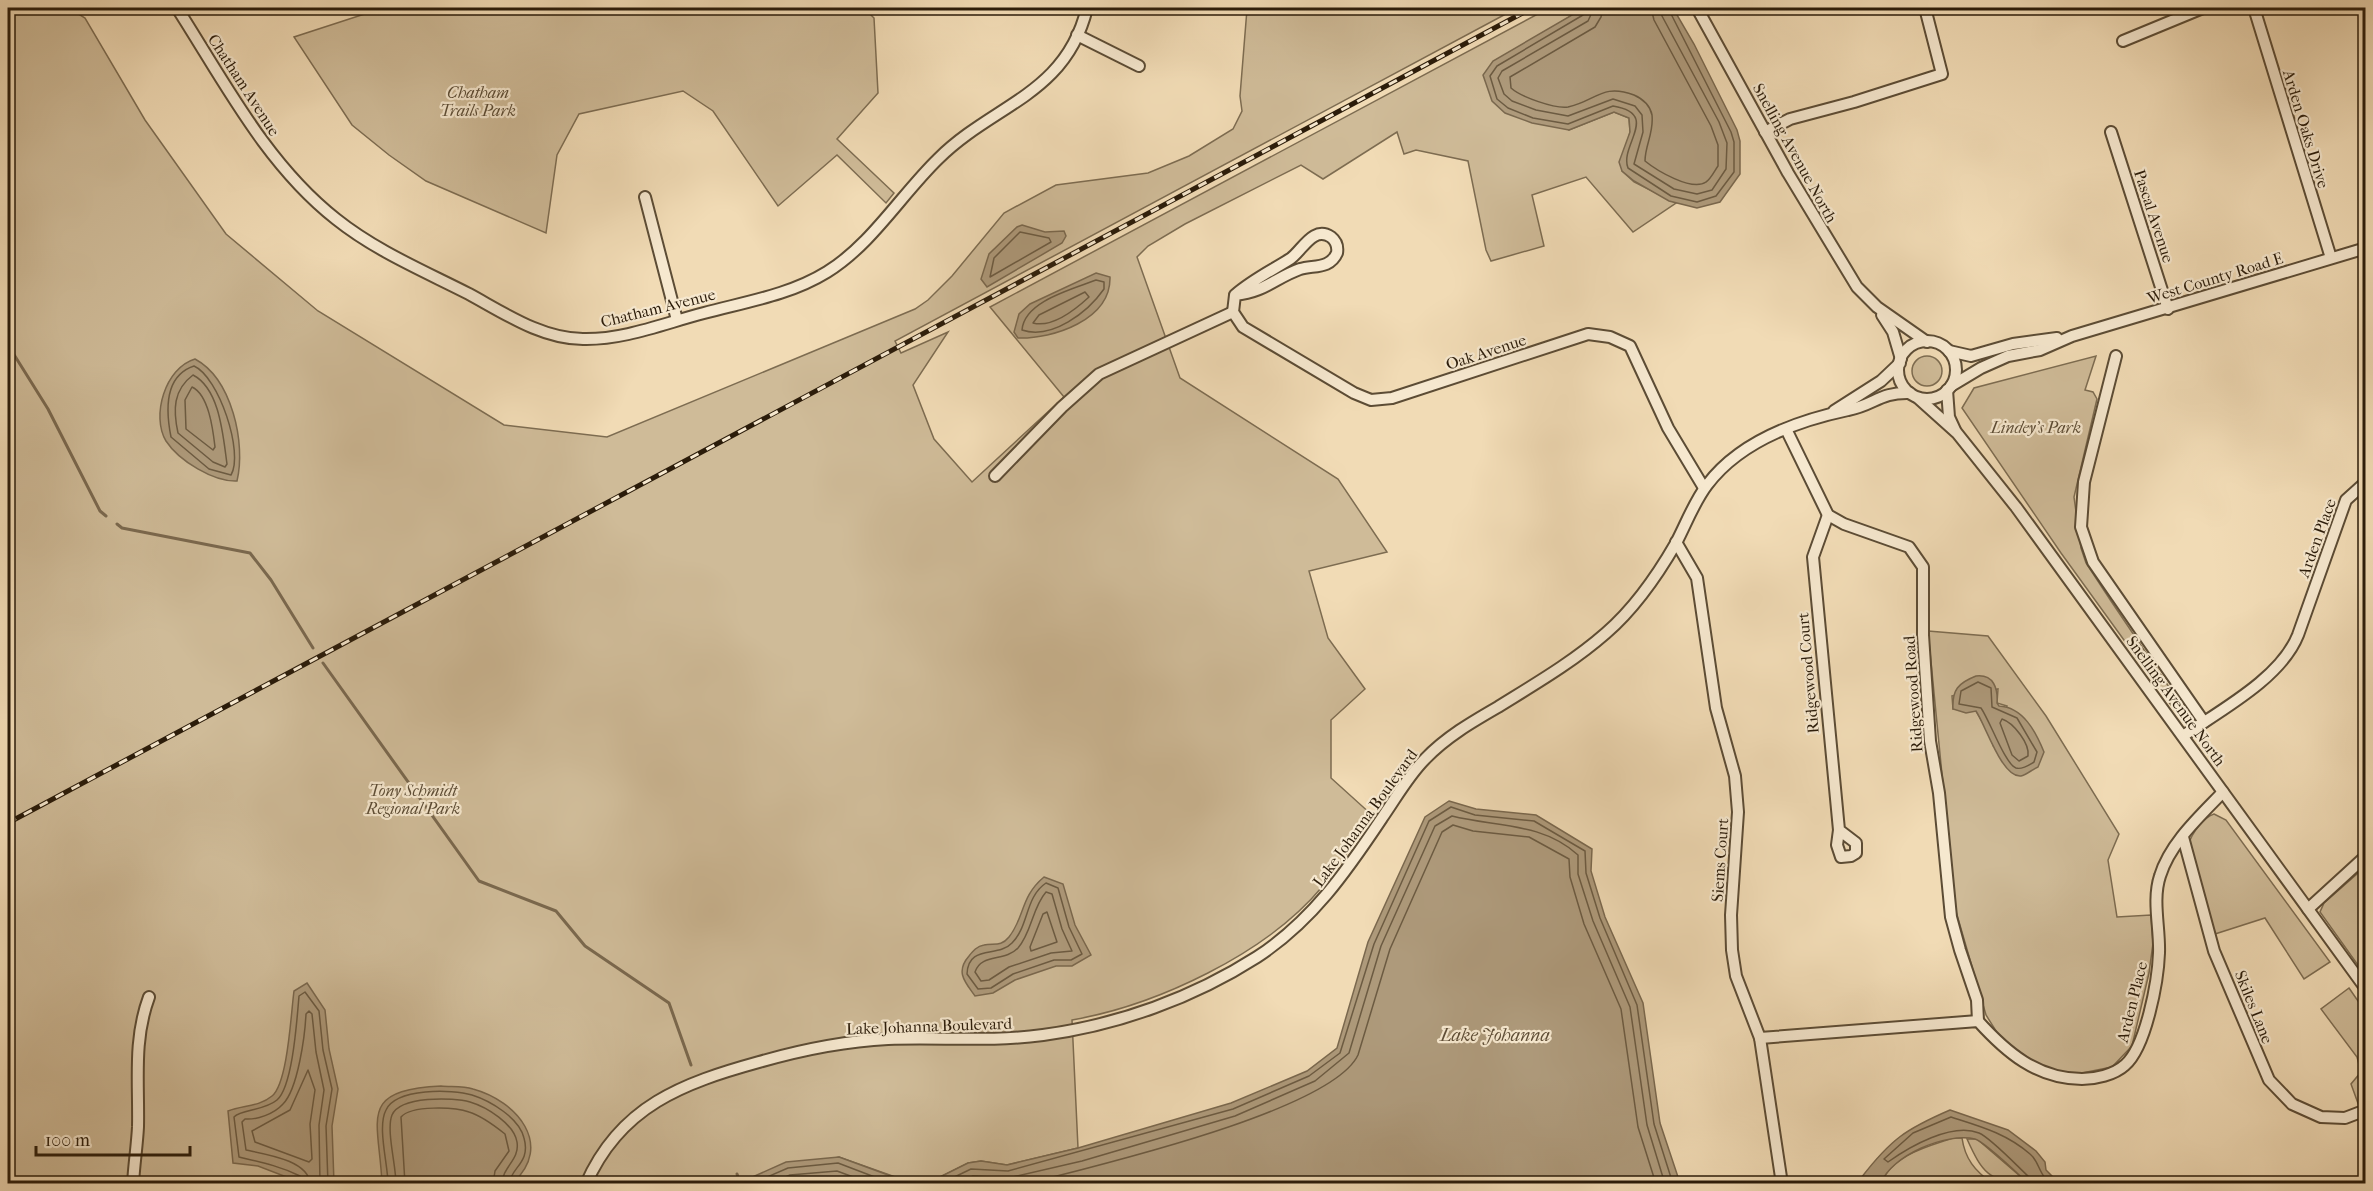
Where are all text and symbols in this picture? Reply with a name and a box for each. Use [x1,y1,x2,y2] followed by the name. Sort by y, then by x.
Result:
[204,31,284,140] street label: Chatham Avenue
[2279,66,2333,191] street label: Arden Oaks Drive
[1749,80,1841,226] street label: Snelling Avenue North
[440,83,516,120] park label: Chatham Trails Park
[2130,167,2178,265] street label: Pascal Avenue
[2144,248,2285,308] street label: West County Road E
[599,285,717,331] street label: Chatham Avenue
[1443,330,1529,374] street label: Oak Avenue
[1990,418,2081,437] park label: Lindey's Park
[2294,496,2340,581] street label: Arden Place
[1793,611,1823,734] street label: Ridgewood Court
[2122,632,2230,770] street label: Snelling Avenue North
[1899,635,1927,753] street label: Ridgewood Road
[1309,745,1422,891] street label: Lake Johanna Boulevard
[365,781,460,818] park label: Tony Schmidt Regional Park
[1708,817,1732,902] street label: Siems Court
[2113,959,2151,1045] street label: Arden Place
[2231,968,2277,1046] street label: Skiles Lane
[846,1014,1013,1038] street label: Lake Johanna Boulevard
[1438,1025,1550,1046] water label: Lake Johanna
[36,1119,190,1157] scale bar
[45,1130,90,1151] text: 100 m

